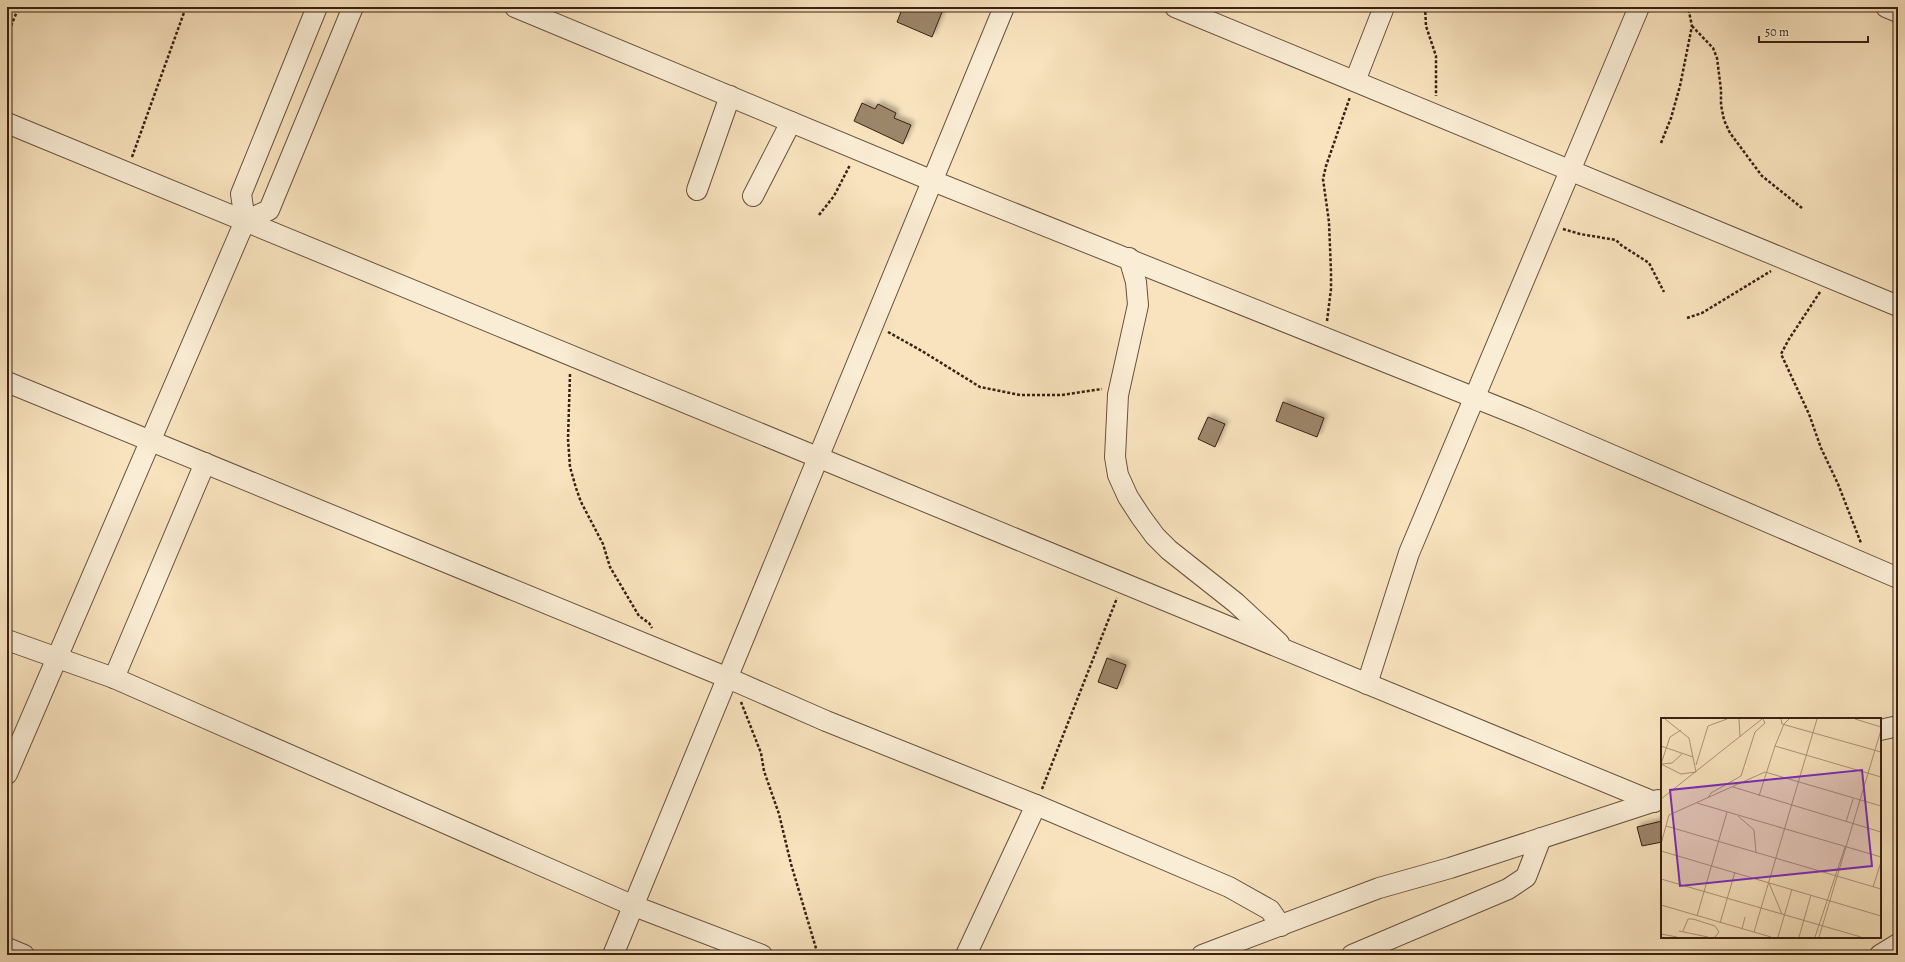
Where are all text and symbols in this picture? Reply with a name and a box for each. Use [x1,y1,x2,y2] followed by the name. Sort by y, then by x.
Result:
[1759,18,1868,44] scale bar
[1765,24,1789,40] text: 50 m
[1661,718,1881,938] inset map

